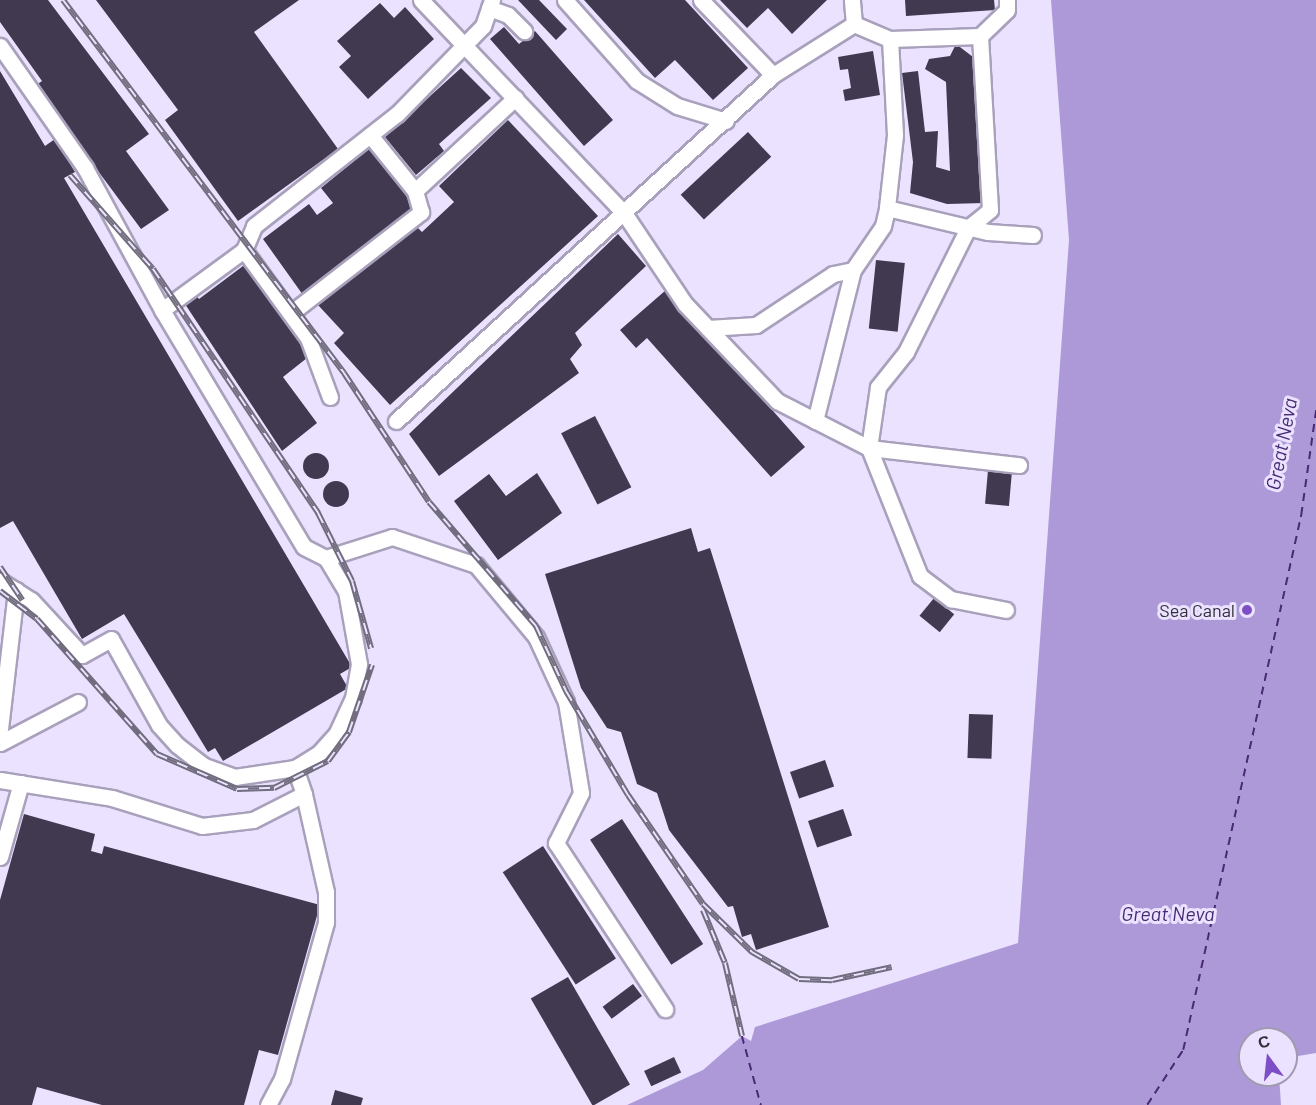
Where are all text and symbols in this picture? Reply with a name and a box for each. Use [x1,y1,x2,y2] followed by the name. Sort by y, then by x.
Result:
[1260,396,1302,492] water label: Great Neva
[1159,599,1235,621] place label: Sea Canal
[1240,603,1254,617] marker: Sea Canal
[1121,901,1215,925] water label: Great Neva
[1238,1027,1298,1087] north arrow
[1256,1030,1272,1052] text: С

